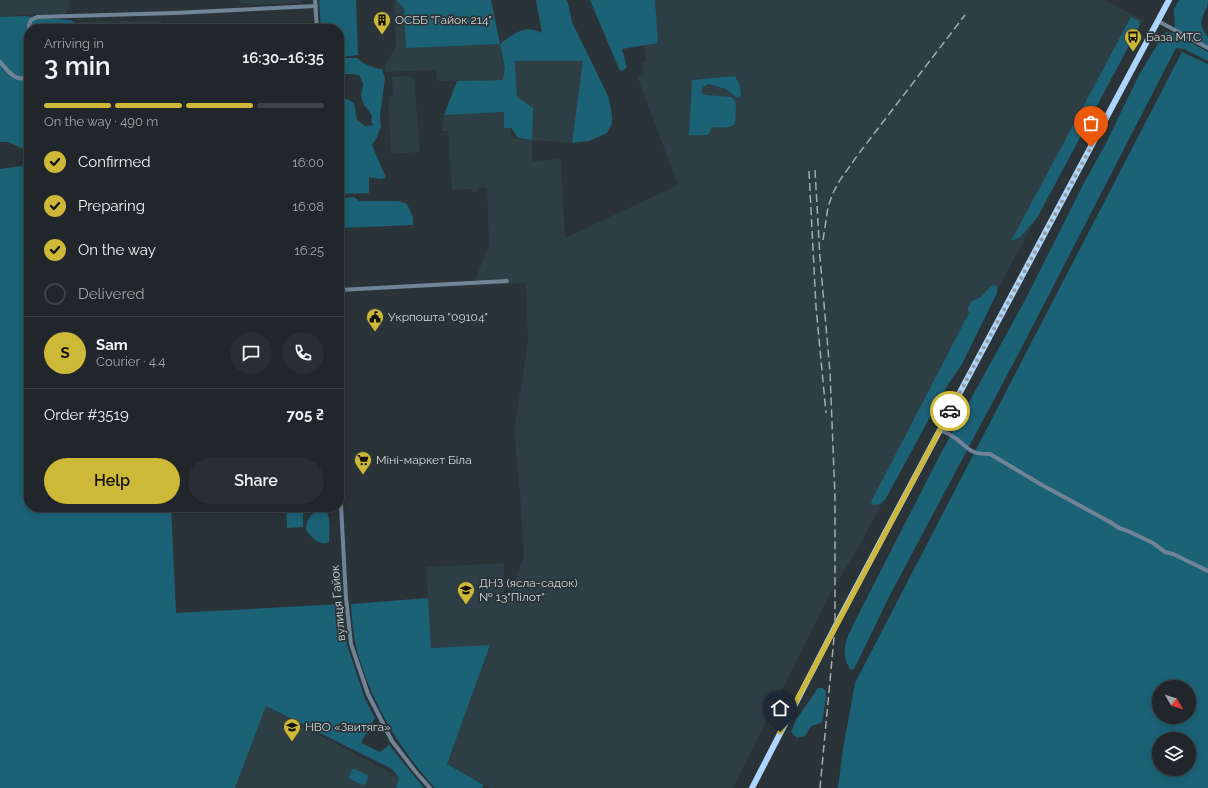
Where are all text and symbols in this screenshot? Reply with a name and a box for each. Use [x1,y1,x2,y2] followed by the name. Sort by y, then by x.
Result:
[372,10,392,35] building icon: ОСББ "Гайок 214"
[395,13,492,27] place label: ОСББ "Гайок 214"
[1123,27,1143,52] bus stop icon: База МТС
[1146,30,1201,44] place label: База МТС
[44,36,104,51] text: Arriving in
[242,49,324,67] text: 16:30–16:35
[44,51,111,81] text: 3 min
[1074,106,1108,147] pin
[1080,112,1102,134] icon: bag
[44,114,158,129] text: On the way · 490 m
[44,151,66,173] icon: check
[78,153,151,171] text: Confirmed
[292,155,324,170] text: 16:00
[44,195,66,217] icon: check
[78,197,145,215] text: Preparing
[292,199,324,214] text: 16:08
[44,239,66,261] icon: check
[78,241,156,259] text: On the way
[294,243,324,258] text: 16:25
[78,285,145,303] text: Delivered
[365,307,385,332] public building icon: Укрпошта "09104"
[388,310,488,324] place label: Укрпошта "09104"
[230,332,272,374] button: chat
[282,332,324,374] button: phone
[96,336,128,354] text: Sam
[60,344,70,362] text: S
[96,354,165,369] text: Courier · 4.4
[930,391,970,431] courier
[939,400,961,422] icon: car
[44,406,129,424] text: Order #3519
[286,406,324,424] text: 705 ₴
[353,450,373,475] supermarket icon: Міні-маркет Біла
[376,453,472,467] place label: Міні-маркет Біла
[44,458,180,504] button: Help
[188,458,324,504] button: Share
[328,564,348,642] street label: вулиця Гайок
[479,576,578,604] place label: ДНЗ (ясла-садок) № 13"Пілот"
[456,580,476,605] school or university icon: ДНЗ (ясла-садок) № 13"Пілот"
[1152,680,1196,724] north arrow
[1152,680,1196,776] map controls
[763,691,797,732] pin
[769,697,791,719] icon: home
[282,717,302,742] school or university icon: НВО «Звитяга»
[305,720,391,734] place label: НВО «Звитяга»
[1152,732,1196,776] button: layers

